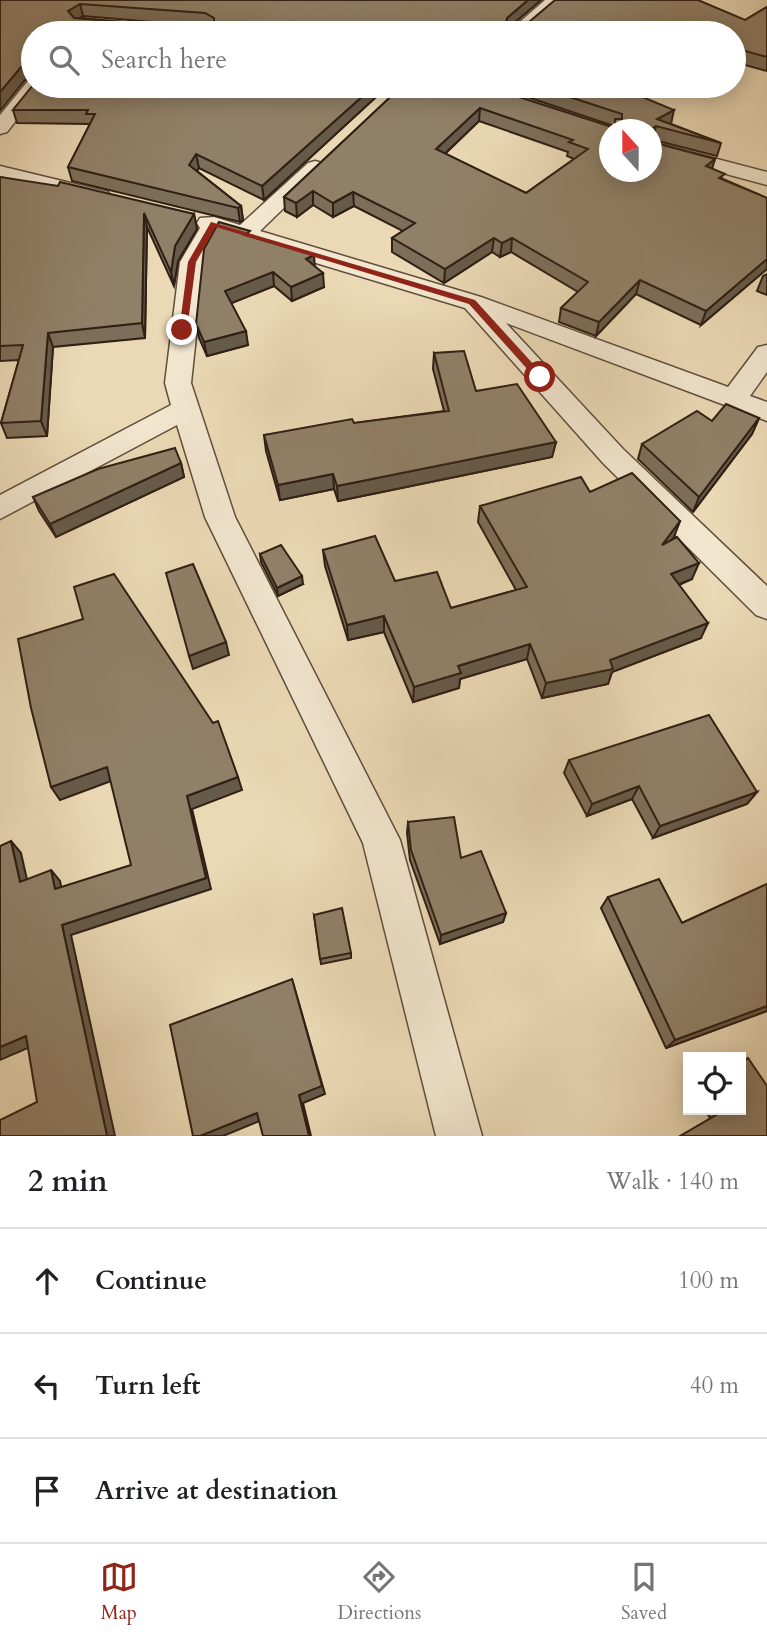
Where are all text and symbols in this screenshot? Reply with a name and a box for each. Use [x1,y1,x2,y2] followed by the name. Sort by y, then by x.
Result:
[21,21,746,98] search box
[45,41,83,79] icon: search
[101,42,227,77] text: Search here
[599,119,662,182] north arrow
[166,314,197,345] route end
[524,361,555,392] route start
[683,1052,746,1115] map controls
[683,1052,746,1115] button: locate
[28,1161,108,1202] text: 2 min
[606,1166,739,1197] text: Walk · 140 m
[28,1262,66,1300] icon: ahead
[95,1263,207,1298] text: Continue
[678,1265,739,1296] text: 100 m
[28,1367,66,1405] icon: left
[95,1368,200,1403] text: Turn left
[690,1370,739,1401] text: 40 m
[28,1472,66,1510] icon: arrive
[95,1473,338,1508] text: Arrive at destination
[100,1558,138,1626] tab: Map
[338,1558,421,1626] tab: Directions
[621,1558,667,1626] tab: Saved

